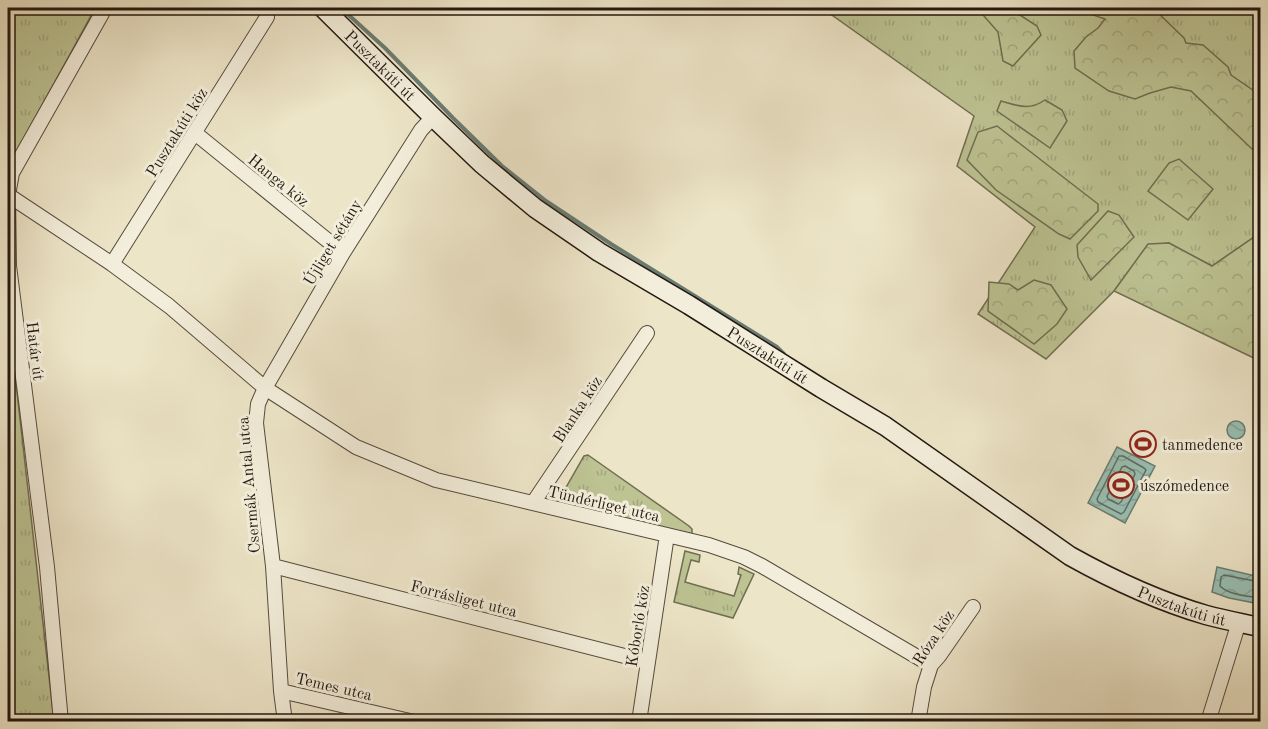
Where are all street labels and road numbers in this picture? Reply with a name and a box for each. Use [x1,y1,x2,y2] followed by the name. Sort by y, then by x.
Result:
[341,28,418,105] street label: Pusztakúti út
[144,86,211,180] street label: Pusztakúti köz
[244,152,311,211] street label: Hanga köz
[298,194,366,289] street label: Újliget sétány
[22,321,46,382] street label: Határ út
[724,325,811,388] street label: Pusztakúti út
[551,374,606,446] street label: Blanka köz
[236,416,264,554] street label: Csermák Antal utca
[546,484,661,526] street label: Tündérliget utca
[409,579,519,621] street label: Forrásliget utca
[625,584,653,668] street label: Kóborló köz
[1135,585,1228,630] street label: Pusztakúti út
[911,608,958,668] street label: Róza köz
[294,671,374,705] street label: Temes utca

